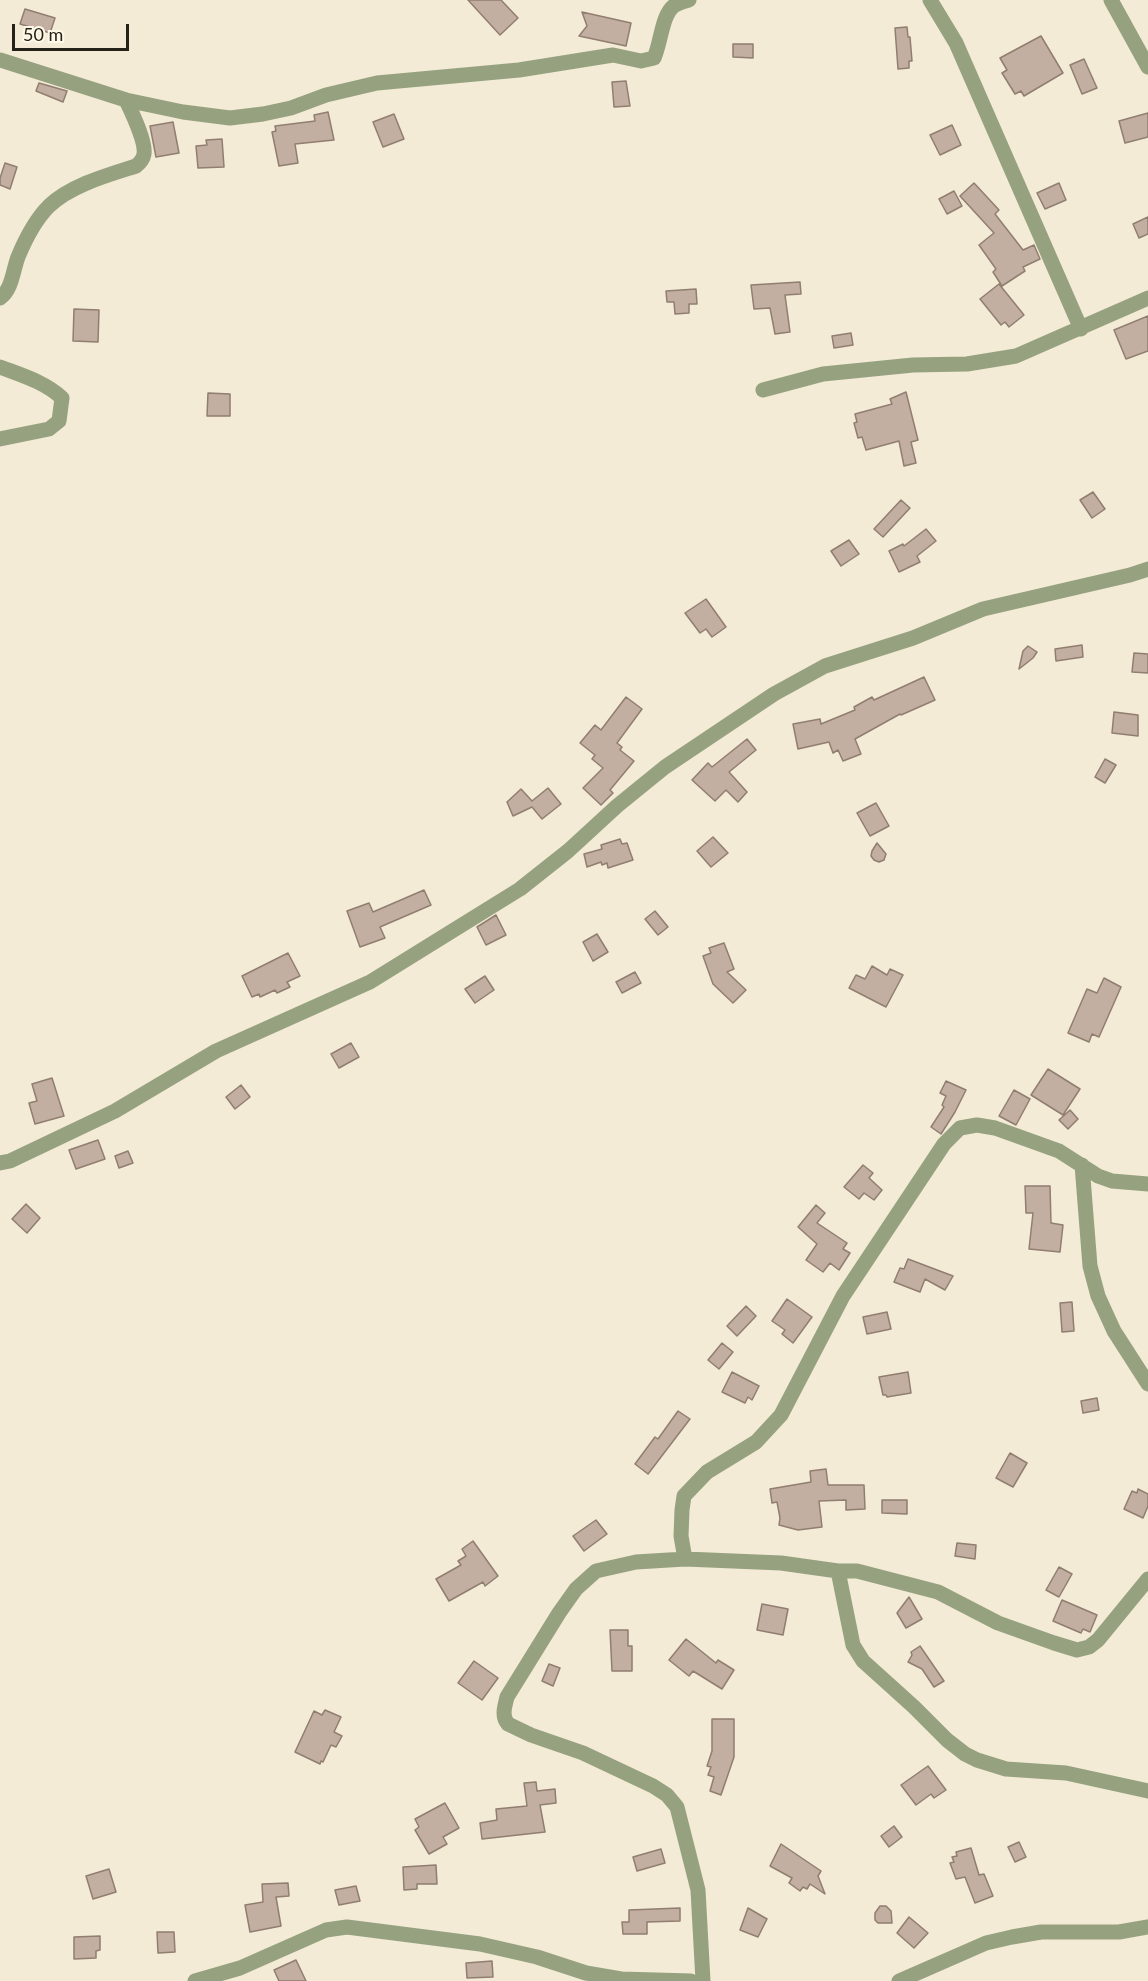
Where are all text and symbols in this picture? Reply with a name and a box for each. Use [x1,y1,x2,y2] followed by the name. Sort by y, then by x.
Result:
[15,12,132,50] scale bar
[23,23,63,45] text: 50 m

